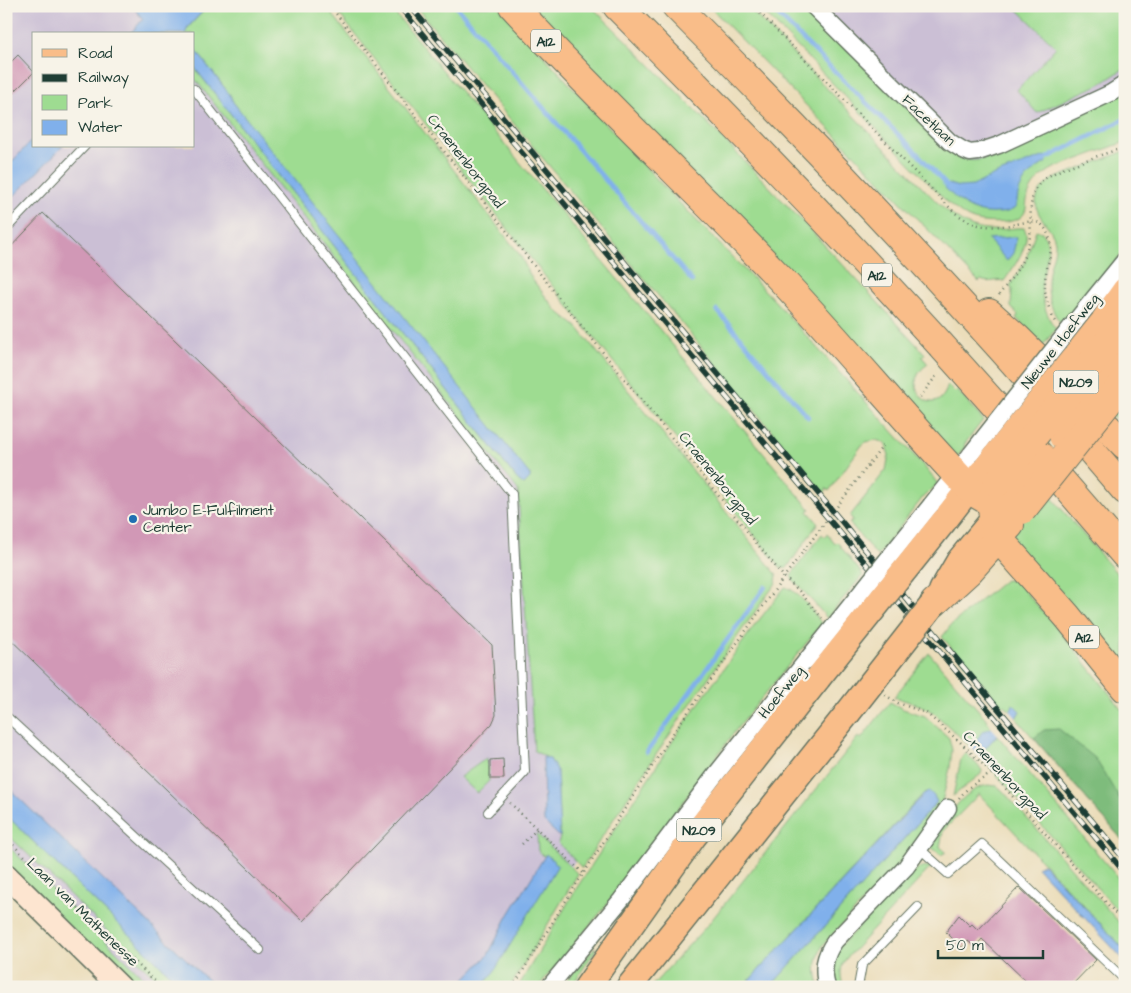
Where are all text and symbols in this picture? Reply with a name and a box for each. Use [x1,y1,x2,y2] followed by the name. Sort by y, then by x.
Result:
[531,29,561,52] road number: A12
[32,32,195,148] legend
[78,43,113,64] text: Road
[78,67,129,89] text: Railway
[897,90,961,151] street label: Facetlaan
[78,93,113,114] text: Park
[421,110,509,214] street label: Craenenborgpad
[78,117,122,138] text: Water
[862,264,892,286] road number: A12
[1016,289,1105,394] street label: Nieuwe Hoefweg
[1054,371,1098,394] road number: N209
[673,427,762,530] street label: Craenenborgpad
[143,500,274,538] place label: Jumbo E-Fulfilment Center
[127,513,139,525] marker: Jumbo E-Fulfilment Center
[1069,626,1099,649] road number: A12
[754,661,810,724] street label: Hoefweg
[957,726,1051,825] street label: Craenenborgpad
[676,818,722,842] road number: N209
[22,853,143,971] street label: Laan van Mathenesse
[938,928,1044,960] scale bar
[946,935,984,956] text: 50 m

